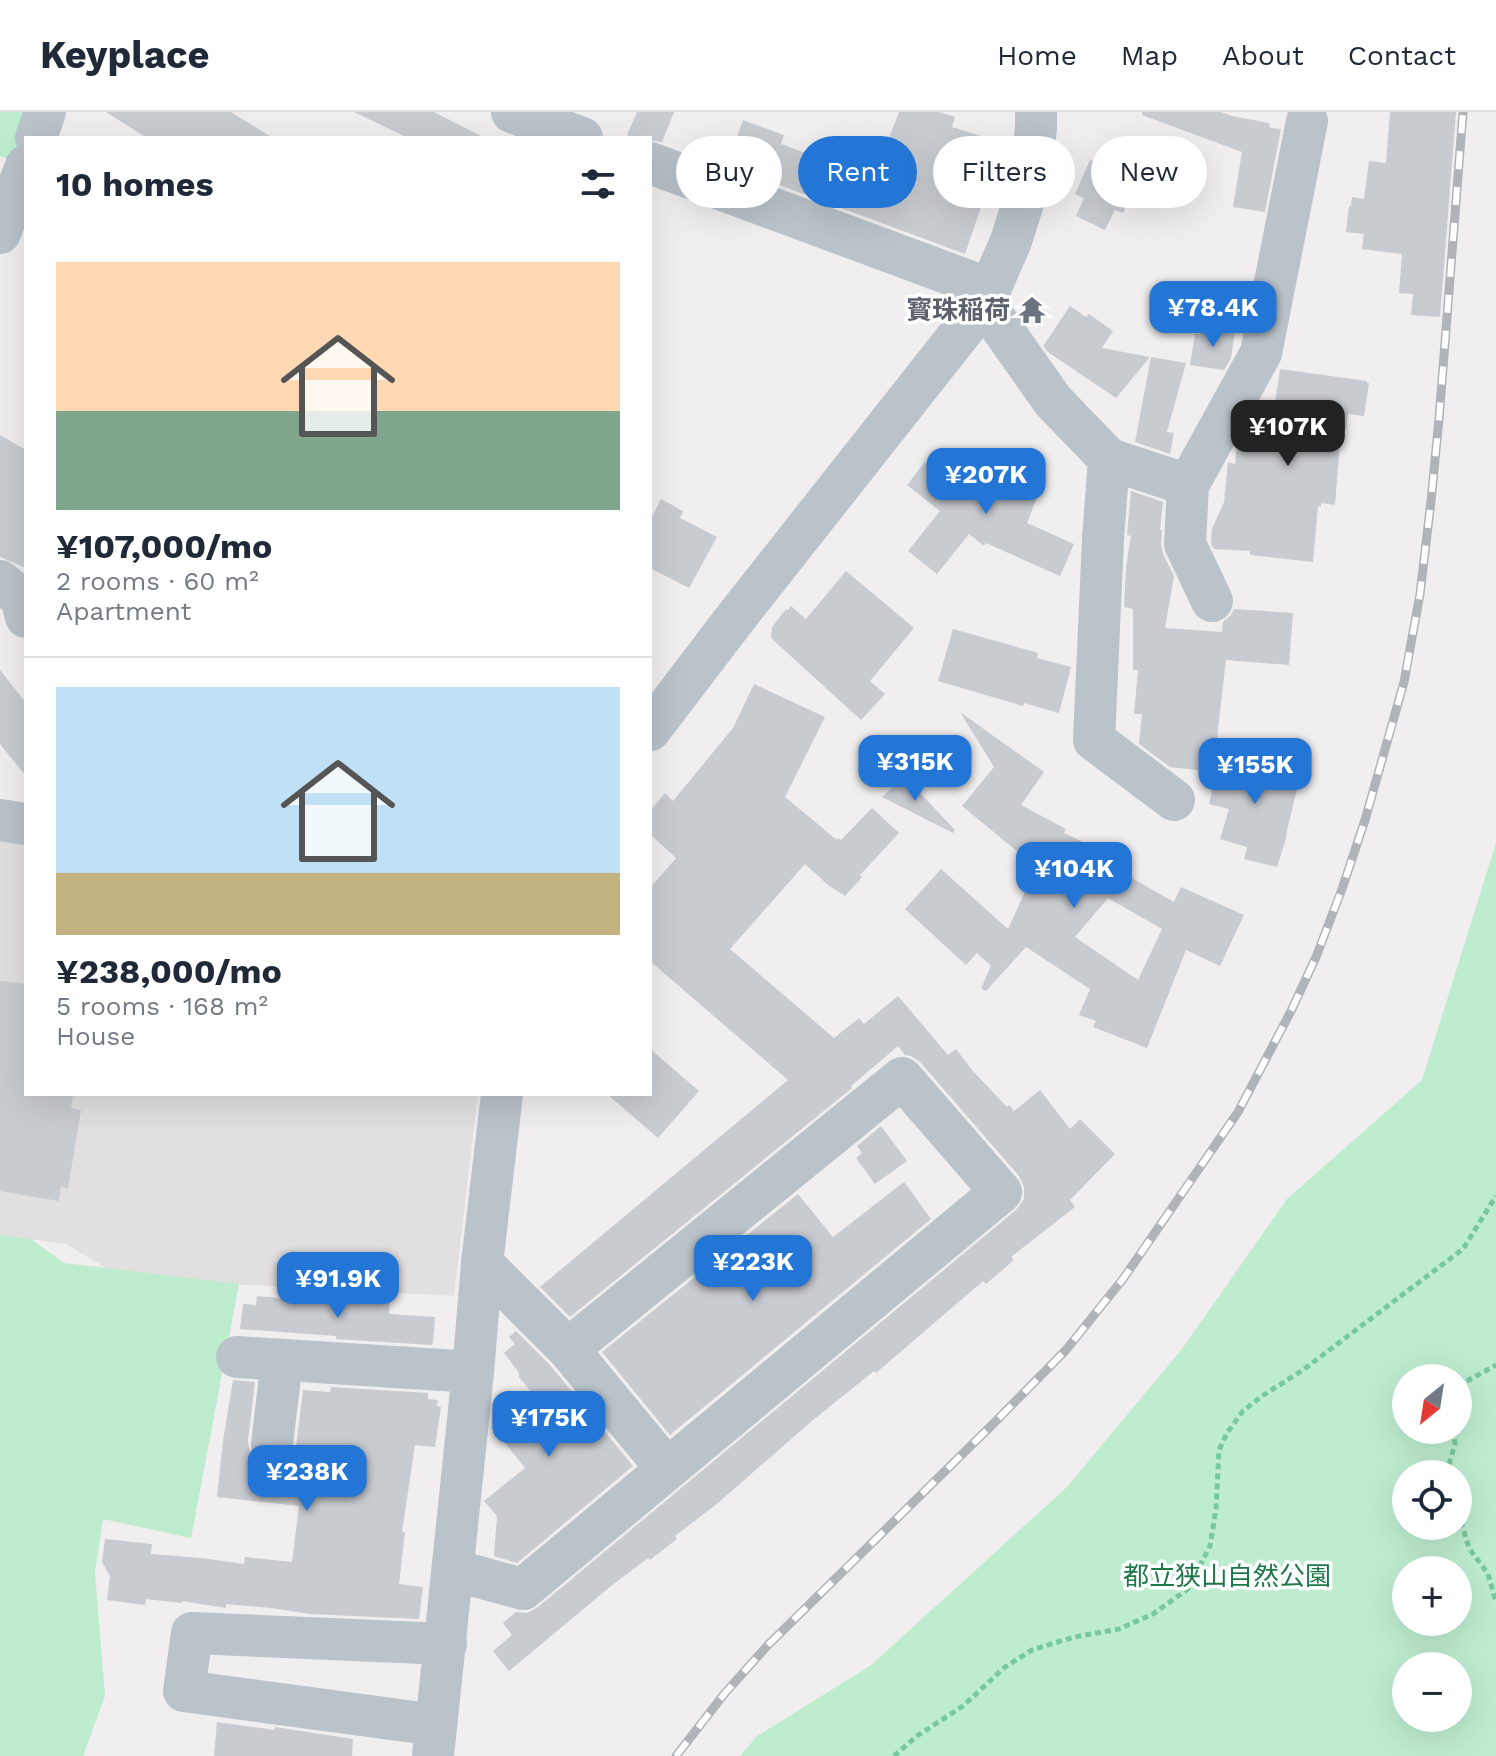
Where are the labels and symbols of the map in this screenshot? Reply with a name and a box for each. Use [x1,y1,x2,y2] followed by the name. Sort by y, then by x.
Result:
[1148,281,1278,349] pin: ¥78.4K
[906,295,1010,325] place label: 寳珠稲荷
[1017,295,1047,325] temple icon: 寳珠稲荷
[1232,400,1344,468] pin: ¥107K
[930,448,1042,516] pin: ¥207K
[859,735,971,803] pin: ¥315K
[1199,738,1311,806] pin: ¥155K
[1018,842,1130,910] pin: ¥104K
[697,1235,809,1303] pin: ¥223K
[273,1252,403,1320] pin: ¥91.9K
[1392,1364,1472,1444] north arrow
[493,1391,605,1459] pin: ¥175K
[251,1445,363,1513] pin: ¥238K
[1123,1561,1331,1591] park label: 都立狭山自然公園

